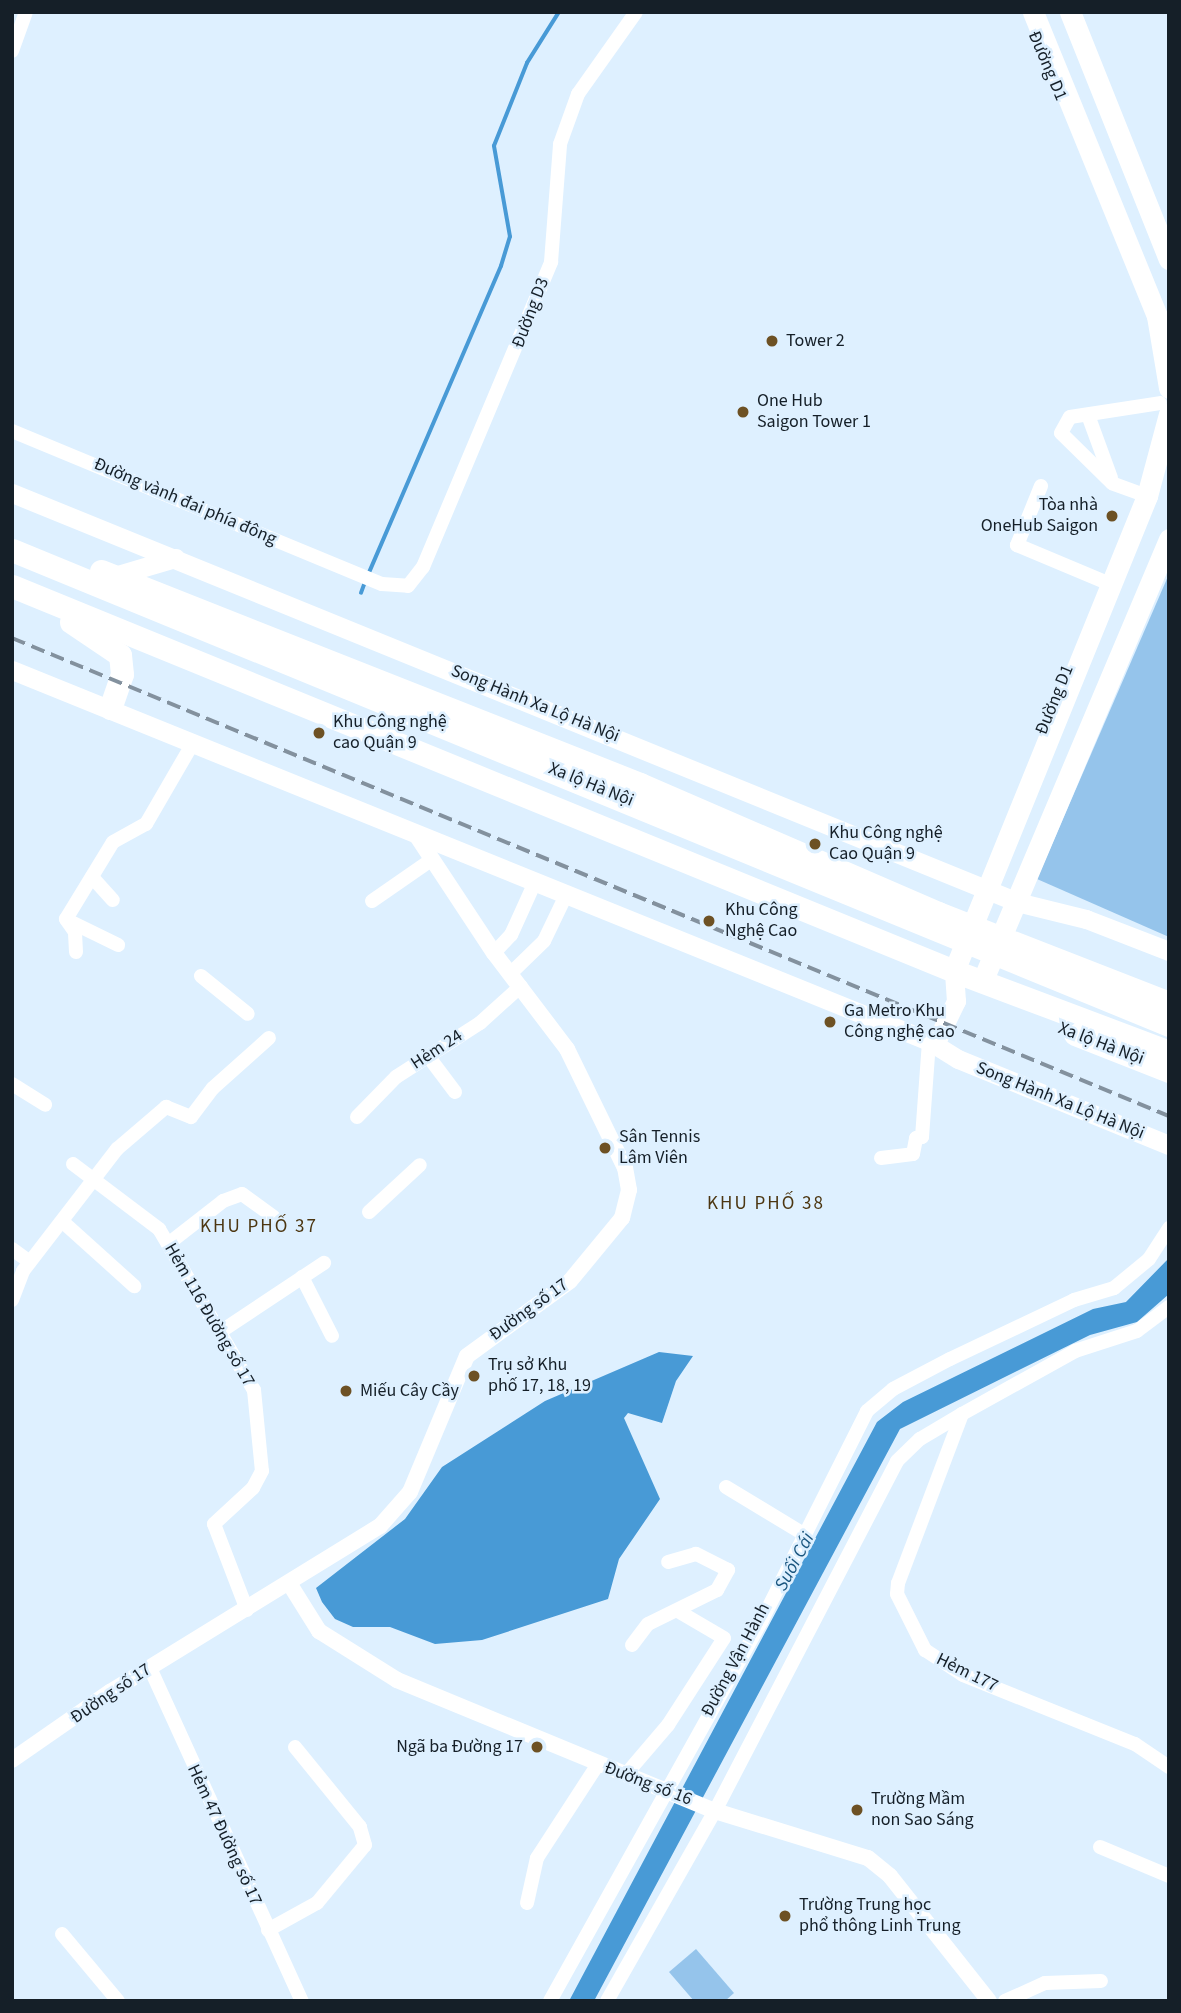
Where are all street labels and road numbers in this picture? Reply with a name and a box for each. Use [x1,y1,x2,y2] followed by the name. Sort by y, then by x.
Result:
[1023,28,1071,104] street label: Đường D1
[508,275,554,351] street label: Đường D3
[90,454,280,550] street label: Đường vành đai phía đông
[448,660,622,748] street label: Song Hành Xa Lộ Hà Nội
[1031,662,1079,738] street label: Đường D1
[545,758,637,812] street label: Xa lộ Hà Nội
[1055,1018,1147,1070] street label: Xa lộ Hà Nội
[407,1025,467,1075] street label: Hẻm 24
[973,1057,1147,1145] street label: Song Hành Xa Lộ Hà Nội
[159,1239,259,1391] street label: Hẻm 116 Đường số 17
[485,1274,573,1346] street label: Đường số 17
[697,1600,775,1720] street label: Đường Vận Hành
[933,1649,1001,1697] street label: Hẻm 177
[67,1659,155,1729] street label: Đường số 17
[601,1757,695,1811] street label: Đường số 16
[182,1761,266,1909] street label: Hẻm 47 Đường số 17

